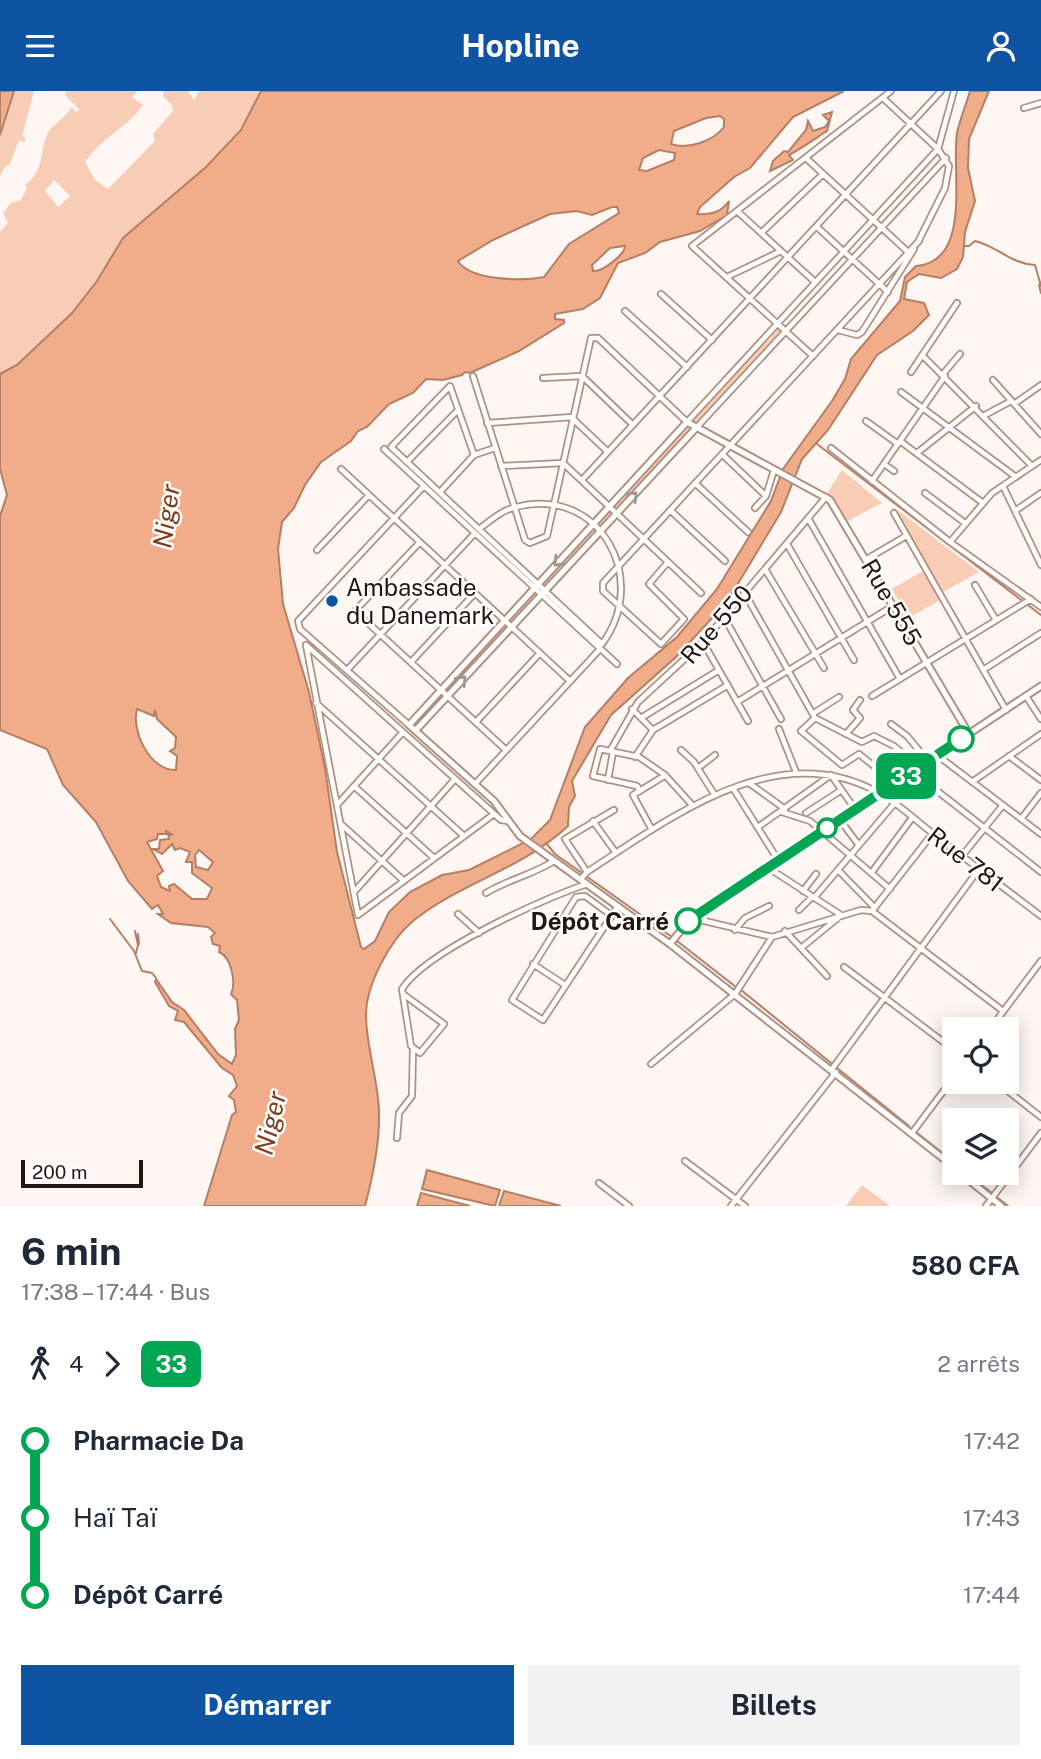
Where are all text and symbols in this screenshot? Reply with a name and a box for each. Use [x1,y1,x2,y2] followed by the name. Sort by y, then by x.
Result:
[21,27,59,65] icon: menu
[461,27,580,64] text: Hopline
[982,27,1020,65] icon: person
[146,482,186,550] water label: Niger
[625,491,638,504] one-way arrow
[554,554,567,567] one-way arrow
[856,554,928,650] street label: Rue 555
[346,573,494,629] place label: Ambassade du Danemark
[674,579,758,669] street label: Rue 550
[324,593,340,609] marker: Ambassade du Danemark
[454,675,467,688] one-way arrow
[948,726,974,752] unlabelled marker
[874,753,937,799] line badge: 33
[890,762,922,790] text: 33
[817,818,837,838] unlabelled marker
[923,821,1009,897] street label: Rue 781
[530,907,669,935] place label: Dépôt Carré
[675,908,701,934] marker: Dépôt Carré
[942,1017,1019,1185] map controls
[942,1017,1019,1094] button: locate
[248,1088,292,1158] water label: Niger
[942,1108,1019,1185] button: layers
[21,1157,144,1189] scale bar
[32,1161,88,1183] text: 200 m
[21,1229,122,1274] text: 6 min
[911,1250,1020,1281] text: 580 CFA
[21,1278,210,1305] text: 17:38 – 17:44 · Bus
[21,1345,59,1383] icon: walk
[93,1345,131,1383] icon: forward
[69,1350,83,1377] text: 4
[155,1350,187,1378] text: 33
[937,1350,1020,1377] text: 2 arrêts
[73,1425,244,1456] text: Pharmacie Da
[964,1427,1020,1454] text: 17:42
[73,1502,157,1533] text: Haï Taï
[963,1504,1020,1531] text: 17:43
[73,1579,223,1610] text: Dépôt Carré
[963,1581,1020,1608] text: 17:44
[21,1665,514,1745] button: Démarrer
[528,1665,1020,1745] button: Billets

